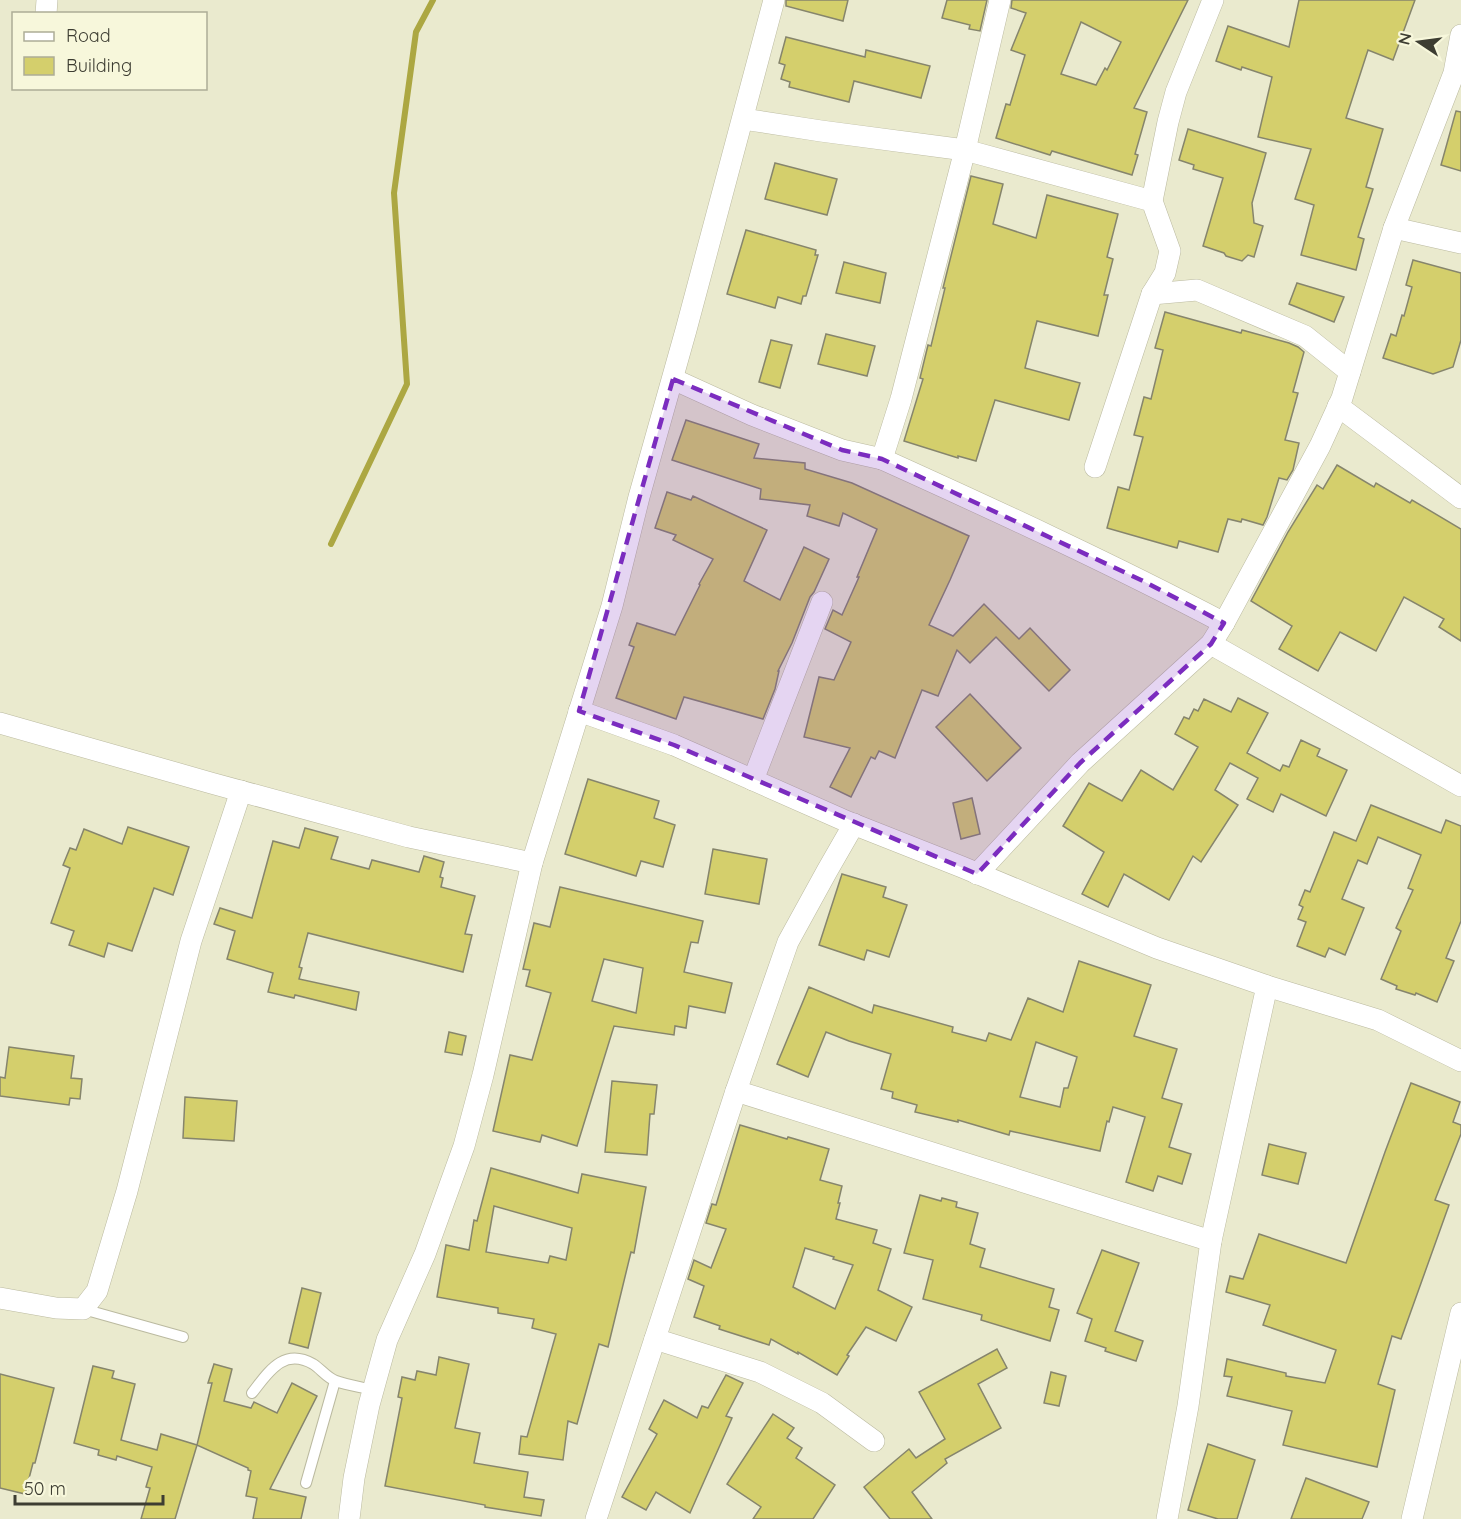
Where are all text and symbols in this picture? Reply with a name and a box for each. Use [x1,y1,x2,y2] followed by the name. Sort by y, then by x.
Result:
[12,12,207,90] legend
[1389,12,1449,72] north arrow
[66,24,111,47] text: Road
[1393,31,1415,47] text: N
[66,54,132,77] text: Building
[15,1468,164,1506] scale bar
[24,1477,66,1500] text: 50 m

